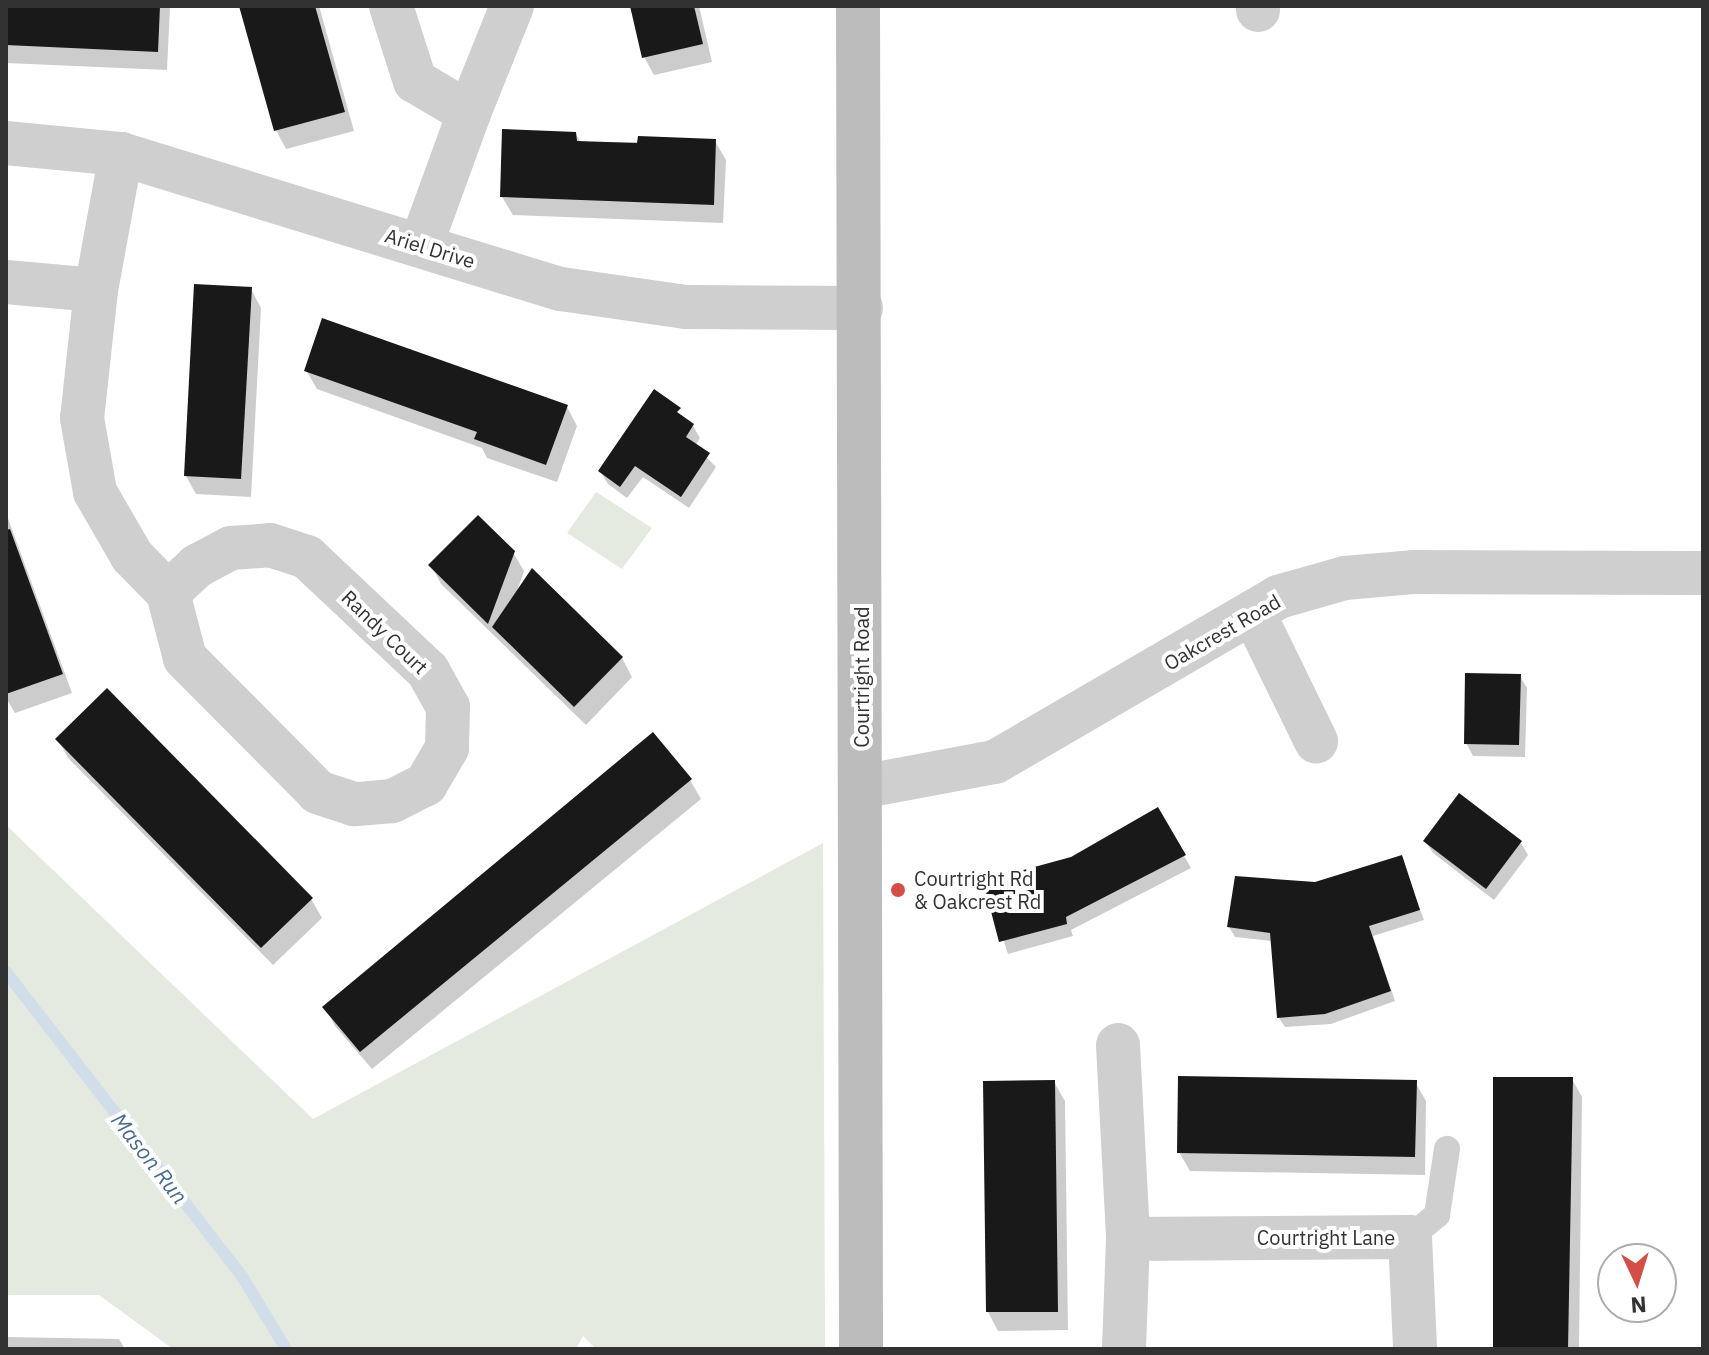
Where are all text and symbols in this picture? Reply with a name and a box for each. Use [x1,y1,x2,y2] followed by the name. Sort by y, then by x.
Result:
[382,223,478,273] street label: Ariel Drive
[337,585,433,679] street label: Randy Court
[1159,589,1285,675] street label: Oakcrest Road
[849,606,873,748] street label: Courtright Road
[914,866,1041,913] place label: Courtright Rd & Oakcrest Rd
[889,881,907,899] marker: Courtright Rd & Oakcrest Rd
[106,1107,194,1209] water label: Mason Run
[1257,1225,1395,1249] street label: Courtright Lane
[1597,1243,1677,1323] north arrow
[1630,1290,1648,1320] text: N

